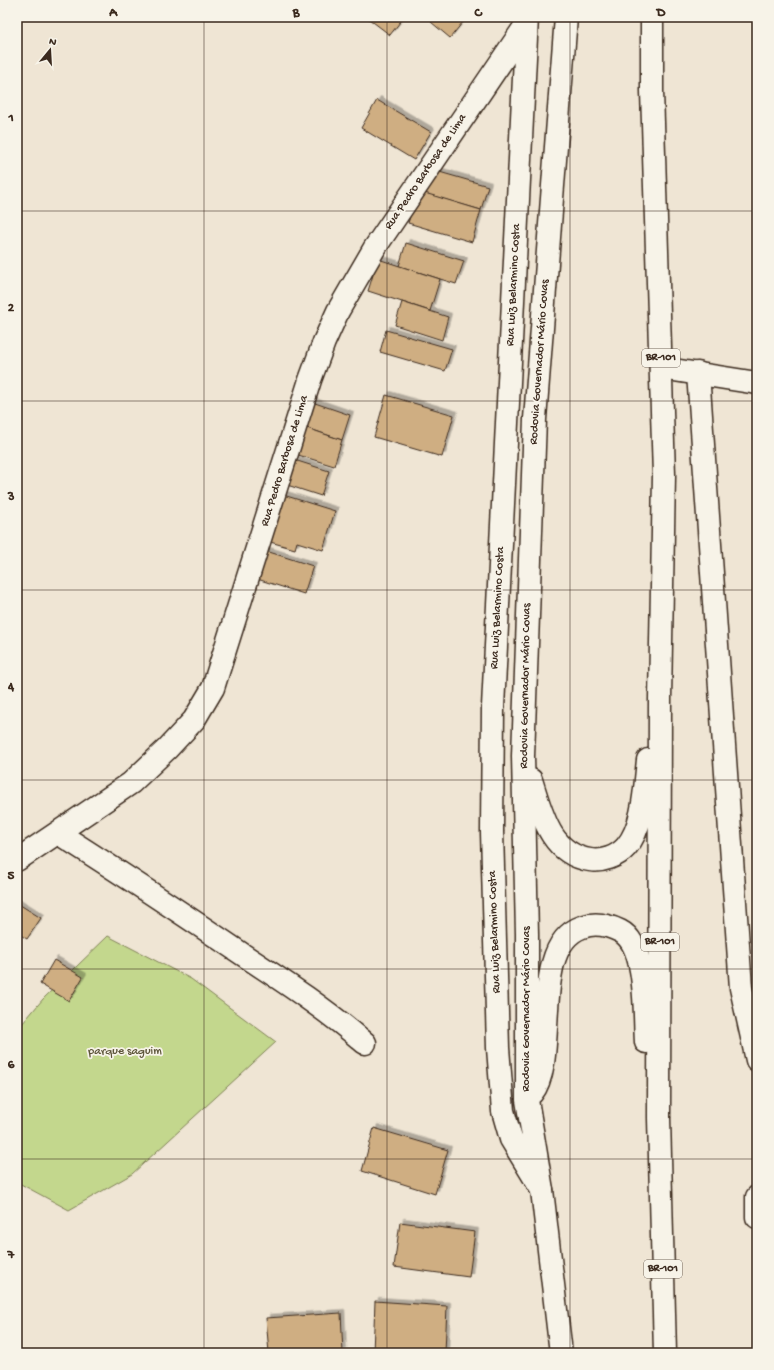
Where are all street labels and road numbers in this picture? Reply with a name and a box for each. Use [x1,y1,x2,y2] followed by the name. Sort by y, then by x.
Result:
[382,111,470,232] street label: Rua Pedro Barbosa de Lima
[504,223,524,347] street label: Rua Luiz Belarmino Costa
[527,278,553,445] street label: Rodovia Governador Mário Covas
[642,349,680,367] road number: BR-101
[258,393,312,528] street label: Rua Pedro Barbosa de Lima
[488,546,508,670] street label: Rua Luiz Belarmino Costa
[518,603,534,769] street label: Rodovia Governador Mário Covas
[486,870,504,994] street label: Rua Luiz Belarmino Costa
[520,926,534,1092] street label: Rodovia Governador Mário Covas
[641,933,679,951] road number: BR-101
[644,1260,682,1278] road number: BR-101

